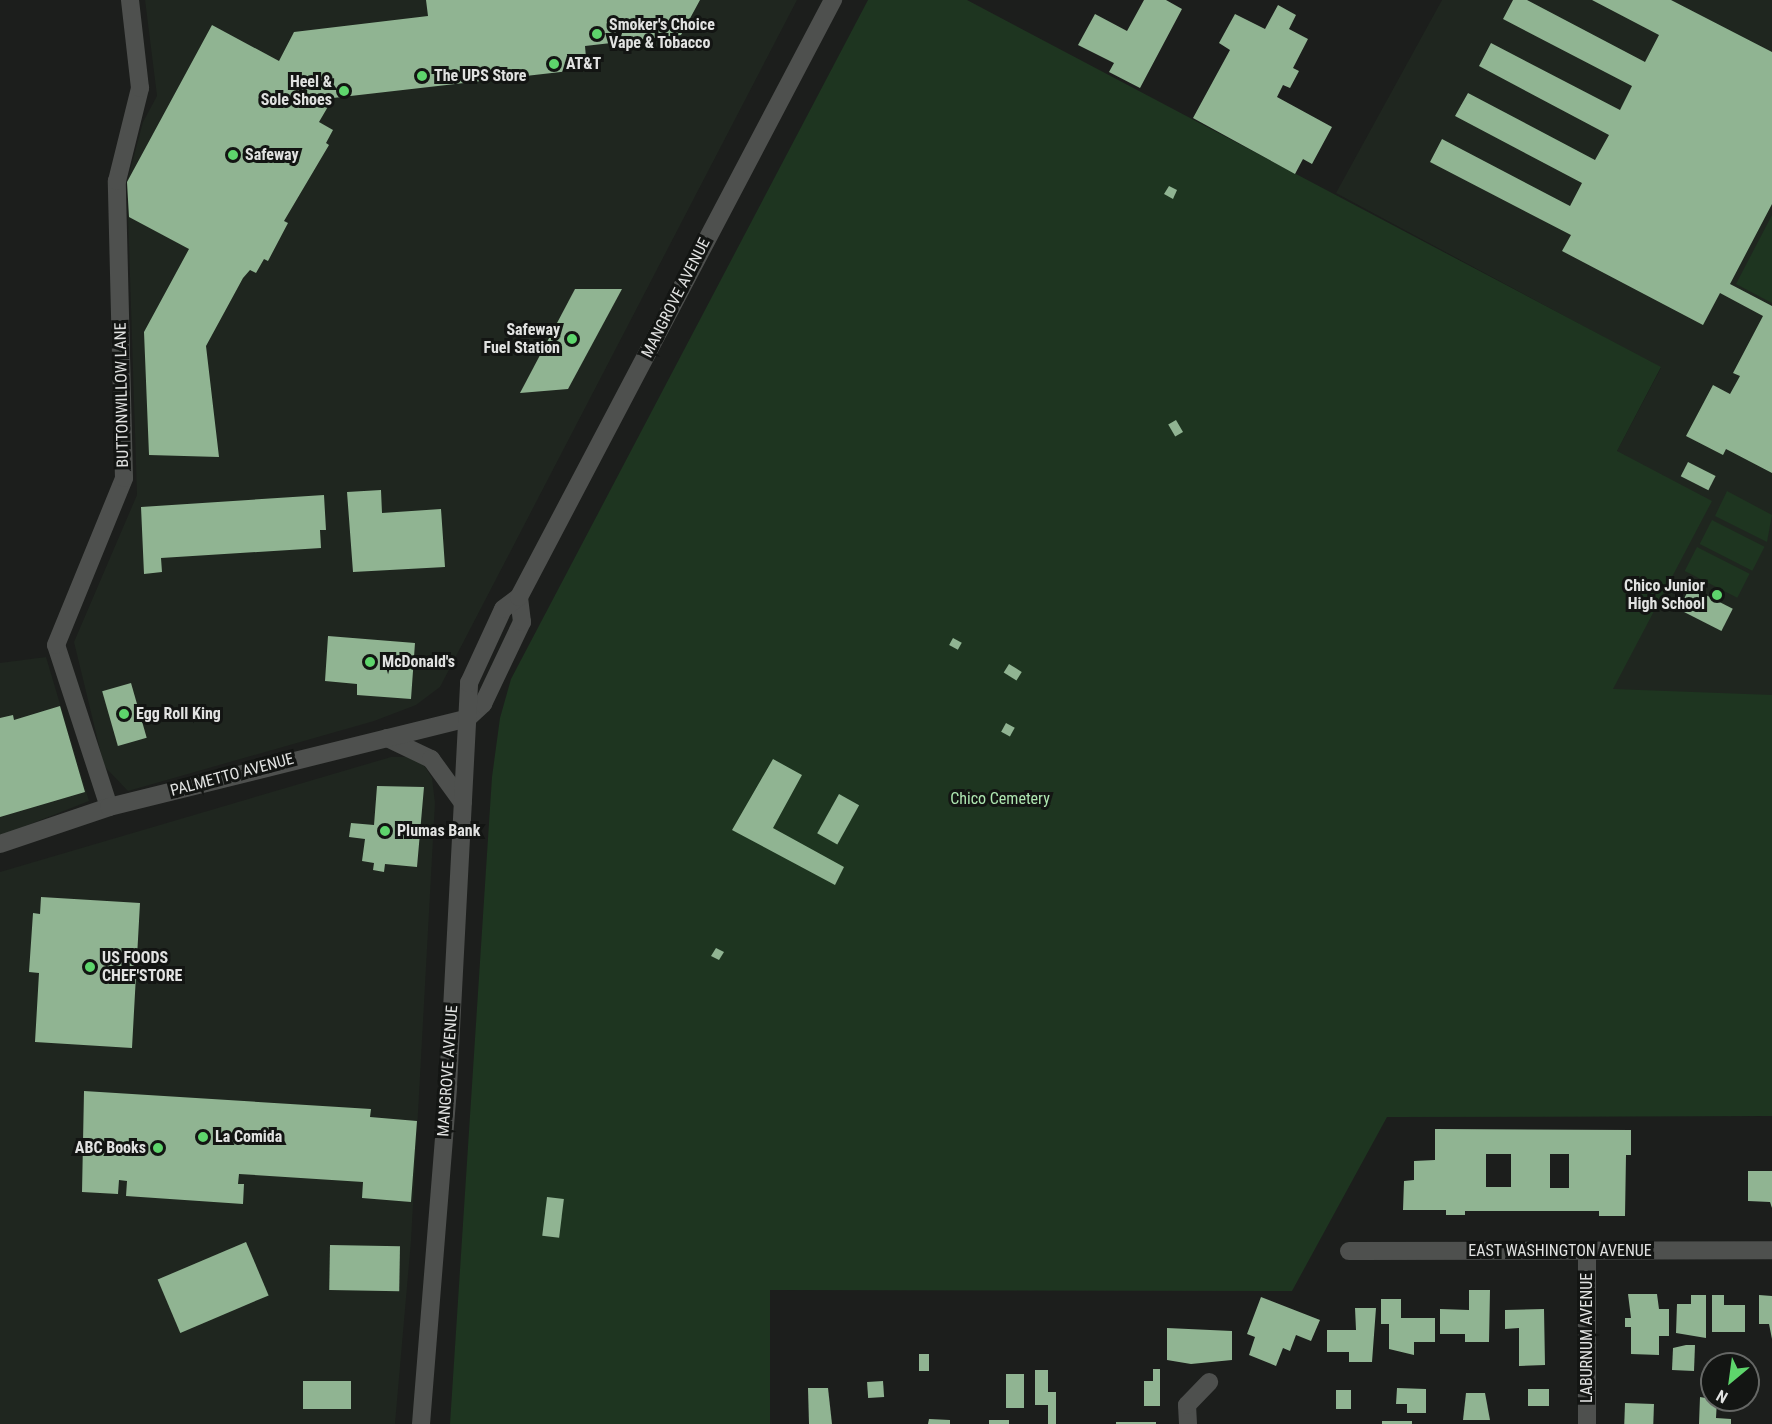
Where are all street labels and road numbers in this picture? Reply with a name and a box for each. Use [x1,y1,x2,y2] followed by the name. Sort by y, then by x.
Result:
[638,235,714,361] street label: MANGROVE AVENUE
[111,322,133,468] street label: BUTTONWILLOW LANE
[168,749,296,801] street label: PALMETTO AVENUE
[434,1005,462,1137] street label: MANGROVE AVENUE
[1468,1241,1652,1261] street label: EAST WASHINGTON AVENUE
[1577,1273,1597,1403] street label: LABURNUM AVENUE

